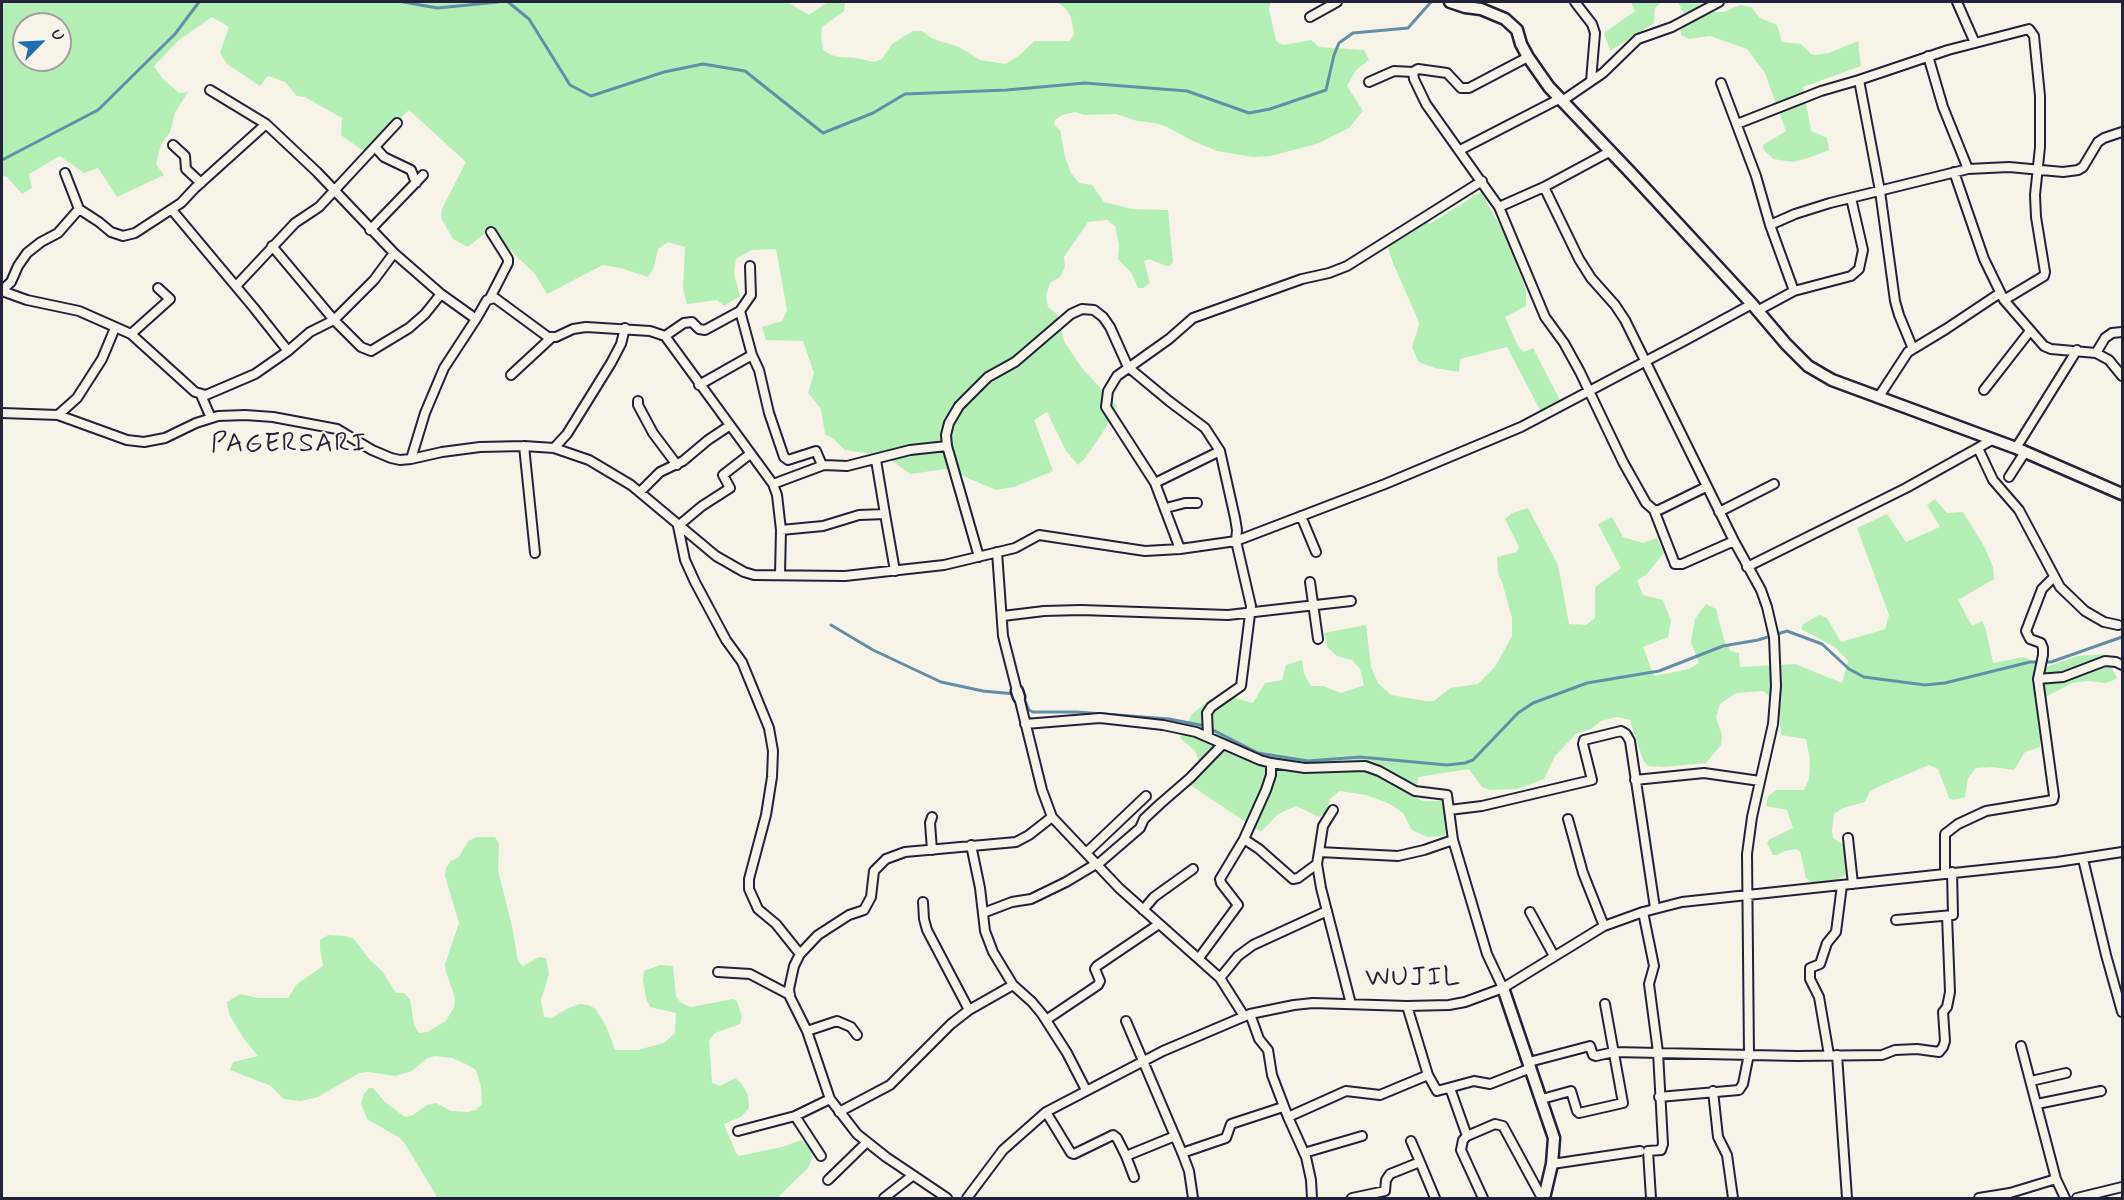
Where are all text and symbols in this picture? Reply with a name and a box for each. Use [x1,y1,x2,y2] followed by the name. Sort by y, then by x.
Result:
[12,12,72,72] north arrow
[45,26,69,44] text: U
[208,429,370,461] district label: PAGERSARI
[1366,963,1460,995] district label: WUJIL

